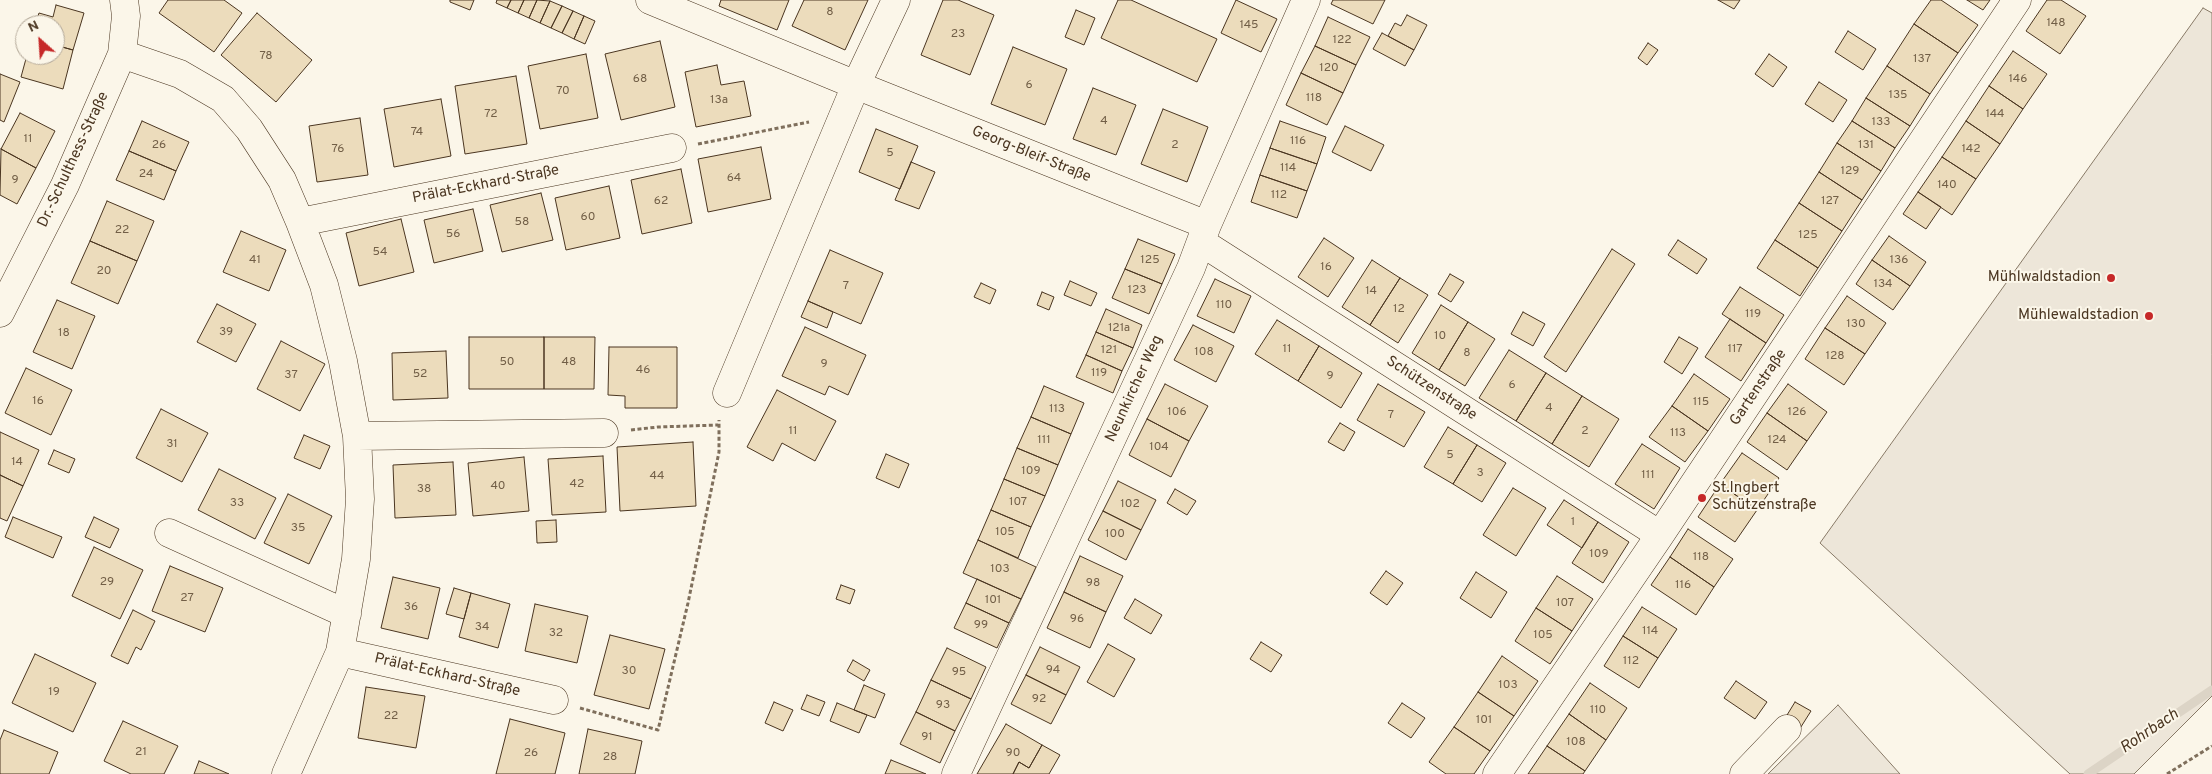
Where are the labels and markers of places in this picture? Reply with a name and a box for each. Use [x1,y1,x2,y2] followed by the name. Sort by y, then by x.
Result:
[1988,269,2101,287] place label: Mühlwaldstadion
[2105,272,2117,284] marker: Mühlwaldstadion
[2018,307,2139,325] place label: Mühlewaldstadion
[2143,310,2155,322] marker: Mühlewaldstadion
[1712,480,1816,515] place label: St.Ingbert Schützenstraße
[1696,492,1708,504] marker: St.Ingbert Schützenstraße

